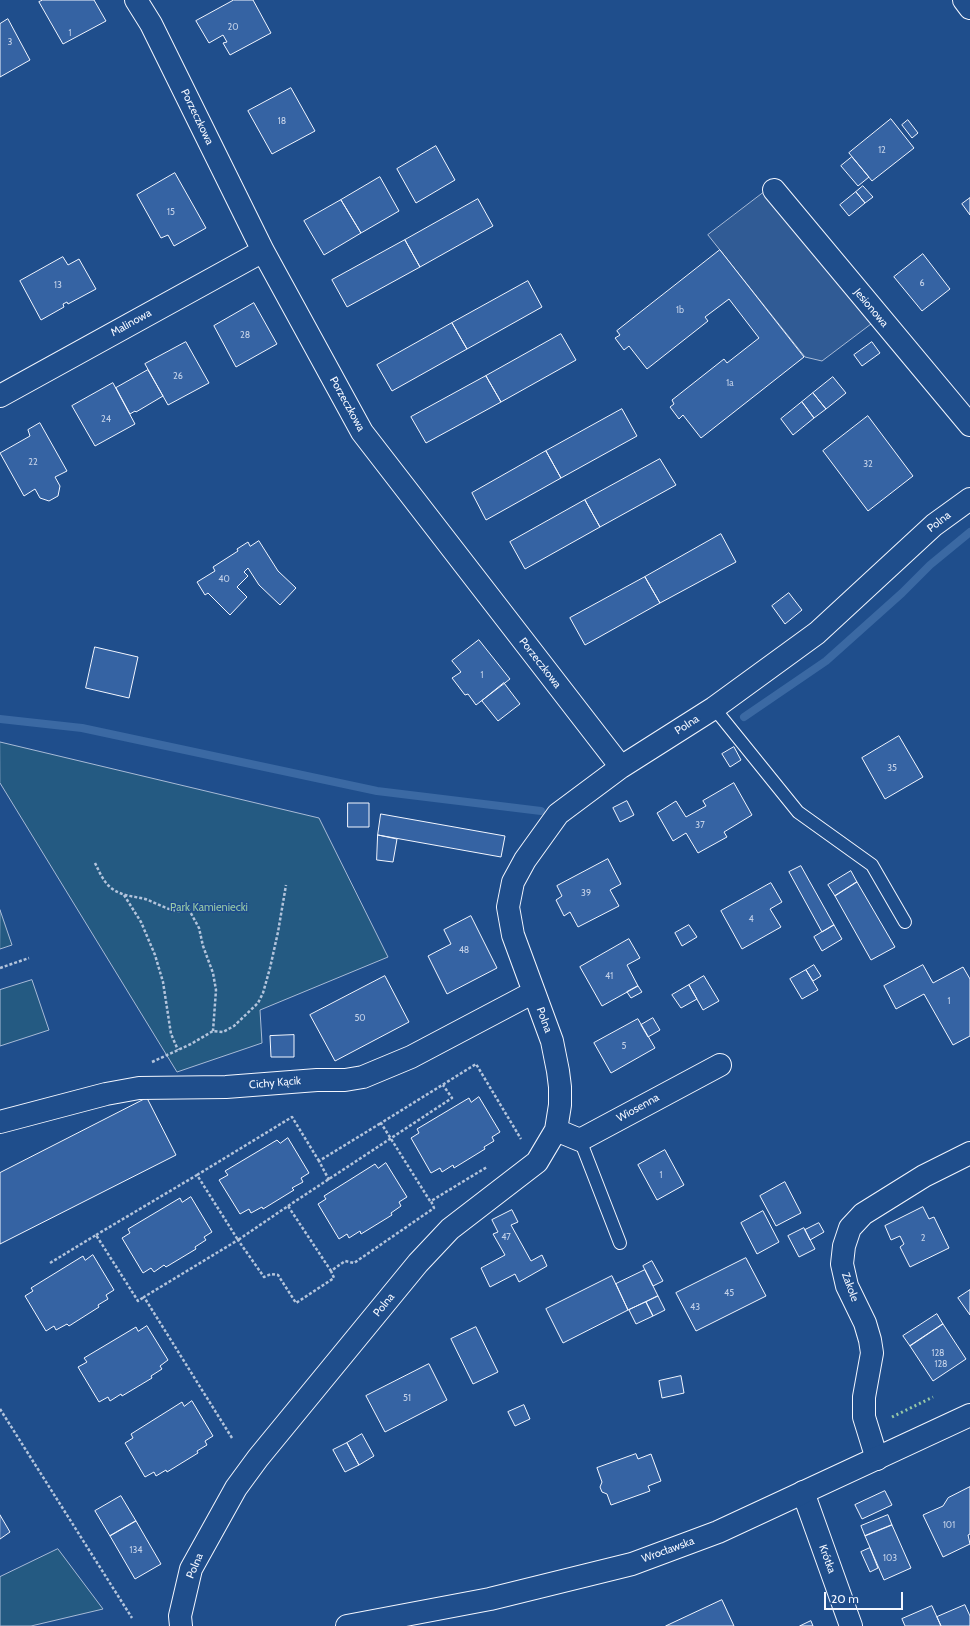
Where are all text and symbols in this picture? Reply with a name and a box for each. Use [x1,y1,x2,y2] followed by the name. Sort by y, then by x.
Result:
[228,22,238,32] house number: 20
[69,28,71,38] house number: 1
[8,37,12,47] house number: 3
[178,87,216,147] street label: Porzeczkowa
[278,116,286,126] house number: 18
[878,145,886,155] house number: 12
[167,207,175,217] house number: 15
[919,278,925,288] house number: 6
[54,280,62,290] house number: 13
[851,286,891,330] street label: Jesionowa
[676,305,684,315] house number: 1b
[108,306,154,340] street label: Malinowa
[240,330,250,340] house number: 28
[173,371,183,381] house number: 26
[327,374,367,434] street label: Porzeczkowa
[726,378,734,388] house number: 1a
[101,414,111,424] house number: 24
[28,457,38,467] house number: 22
[863,459,873,469] house number: 32
[925,509,953,535] street label: Polna
[218,574,230,584] house number: 40
[516,635,564,691] street label: Porzeczkowa
[481,670,483,680] house number: 1
[672,712,702,738] street label: Polna
[887,763,897,773] house number: 35
[695,820,705,830] house number: 37
[581,888,591,898] house number: 39
[170,901,248,915] park label: Park Kamieniecki
[748,914,754,924] house number: 4
[459,945,469,955] house number: 48
[605,971,613,981] house number: 41
[948,996,950,1006] house number: 1
[533,1005,555,1035] street label: Polna
[354,1013,366,1023] house number: 50
[622,1041,626,1051] house number: 5
[249,1074,301,1092] street label: Cichy Kącik
[614,1091,662,1125] street label: Wiosenna
[660,1170,662,1180] house number: 1
[501,1232,511,1242] house number: 47
[921,1233,925,1243] house number: 2
[839,1271,861,1303] street label: Zakole
[724,1288,734,1298] house number: 45
[371,1291,397,1319] street label: Polna
[690,1302,700,1312] house number: 43
[931,1348,945,1358] house number: 128
[934,1359,948,1369] house number: 128
[403,1393,411,1403] house number: 51
[943,1520,955,1530] house number: 101
[640,1534,696,1566] street label: Wrocławska
[816,1543,838,1575] street label: Krótka
[129,1545,143,1555] house number: 134
[184,1551,206,1581] street label: Polna
[883,1553,897,1563] house number: 103
[826,1584,905,1610] scale bar
[831,1591,859,1606] text: 20 m

